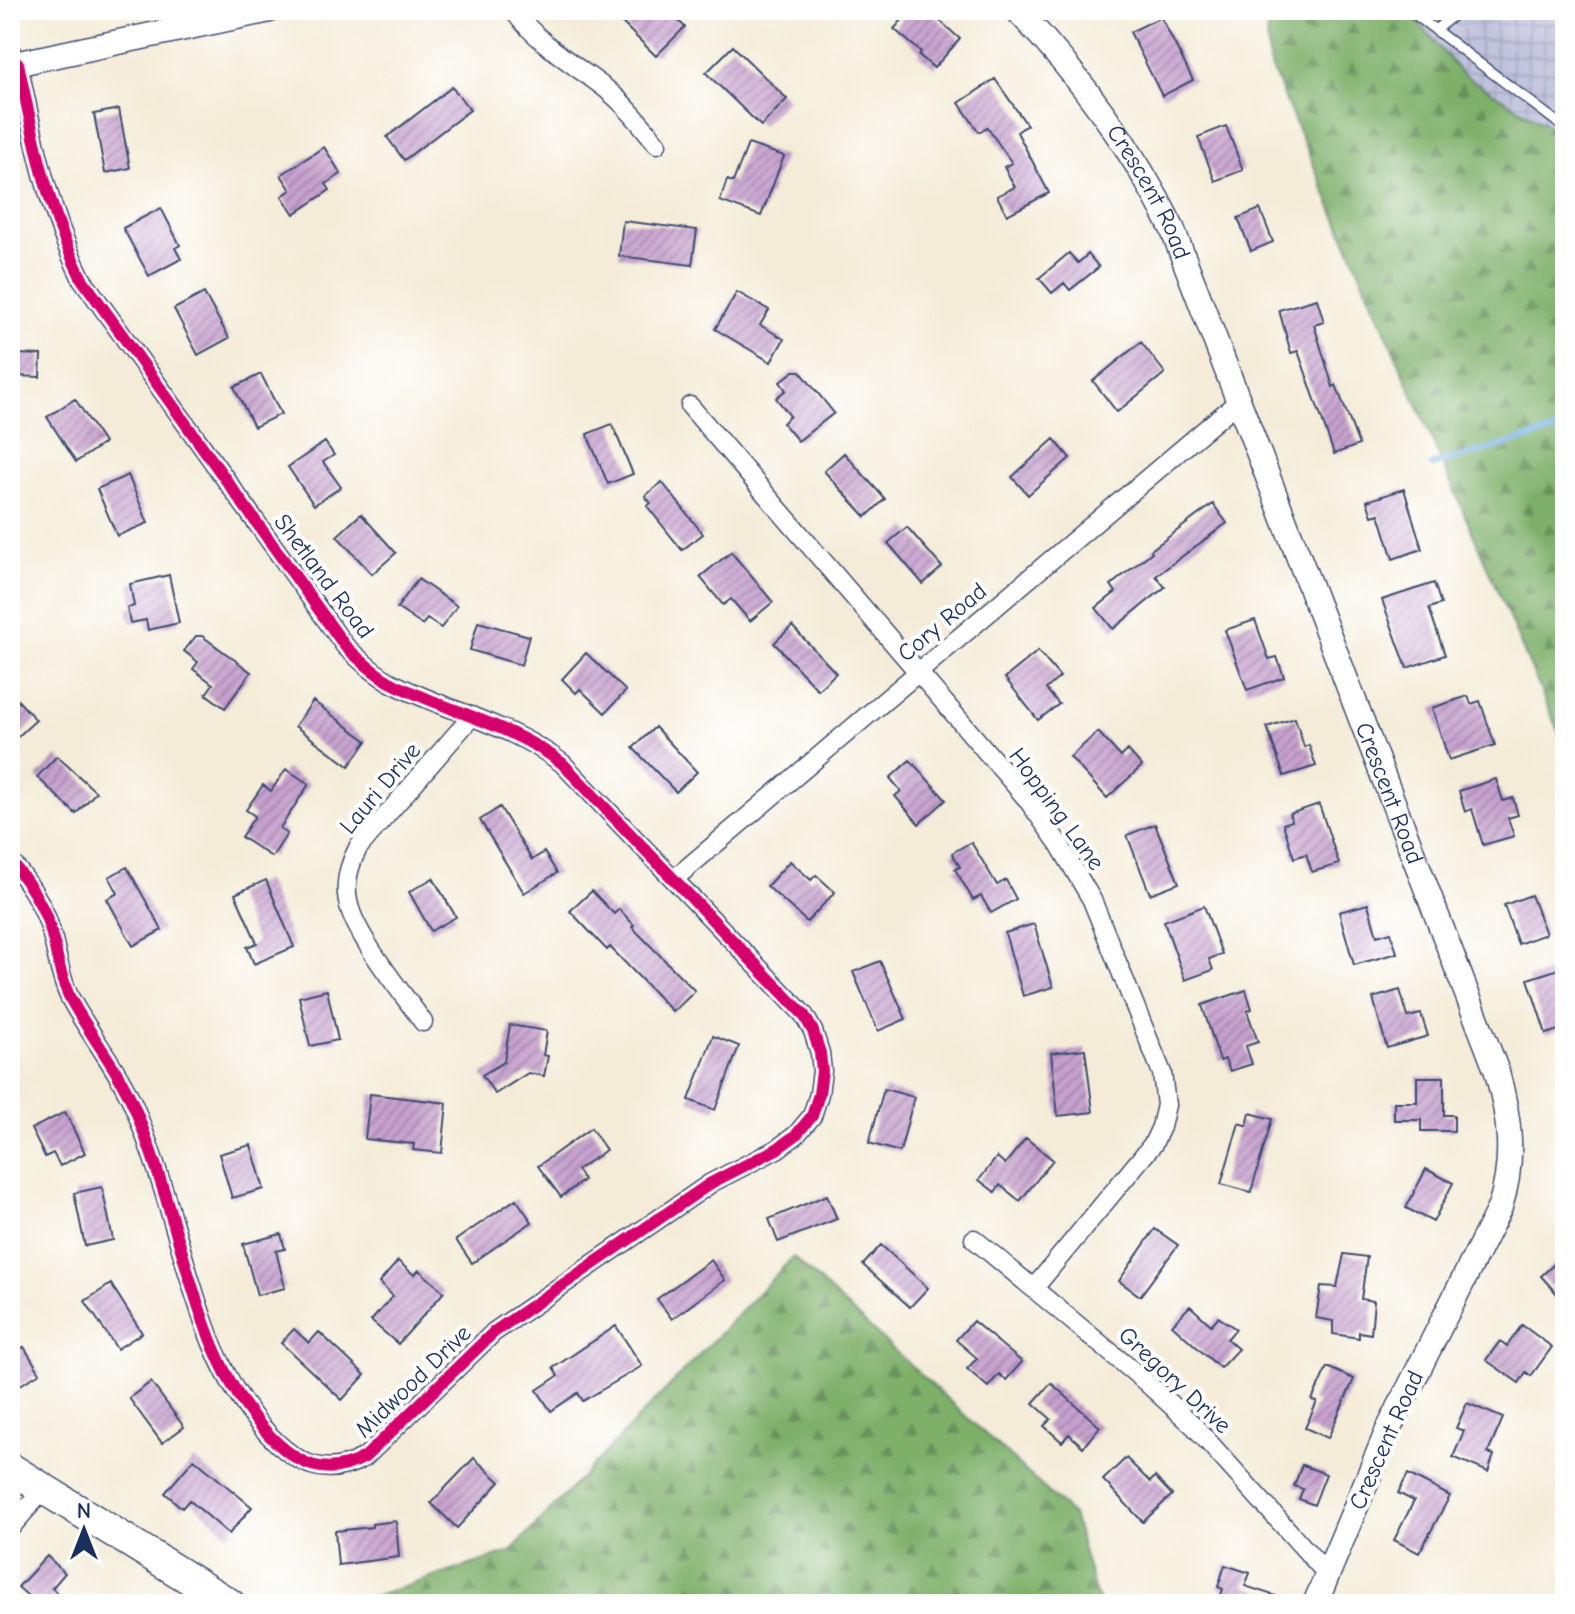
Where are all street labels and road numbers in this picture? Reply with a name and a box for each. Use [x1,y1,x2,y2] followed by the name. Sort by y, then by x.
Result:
[1101,119,1197,263] street label: Crescent Road
[268,508,380,644] street label: Shetland Road
[892,577,992,667] street label: Cory Road
[1350,718,1429,868] street label: Crescent Road
[334,737,426,839] street label: Lauri Drive
[1003,742,1111,876] street label: Hopping Lane
[349,1319,477,1443] street label: Midwood Drive
[1113,1321,1237,1439] street label: Gregory Drive
[1343,1366,1429,1514] street label: Crescent Road

